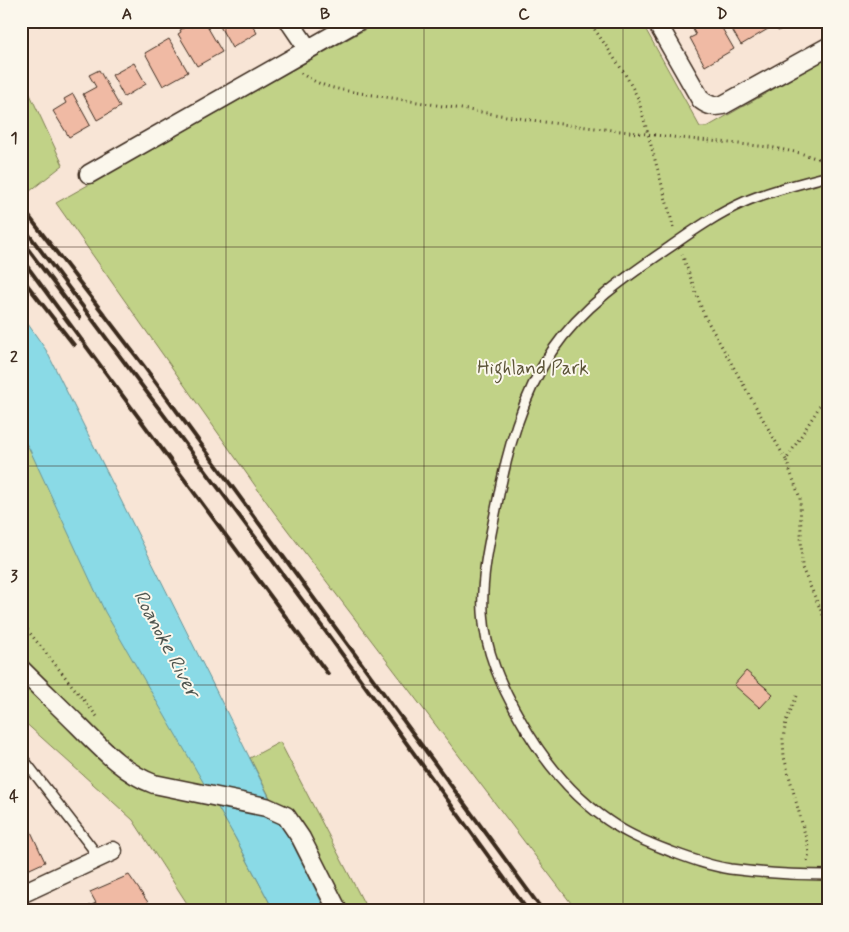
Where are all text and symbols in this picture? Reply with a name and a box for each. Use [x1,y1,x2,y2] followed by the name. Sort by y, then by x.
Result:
[122,4,132,25] text: A
[320,4,330,25] text: B
[518,4,530,25] text: C
[716,4,728,25] text: D
[10,128,18,149] text: 1
[10,347,18,368] text: 2
[477,356,589,384] park label: Highland Park
[10,566,18,587] text: 3
[126,585,207,705] water label: Roanoke River
[9,786,19,807] text: 4

